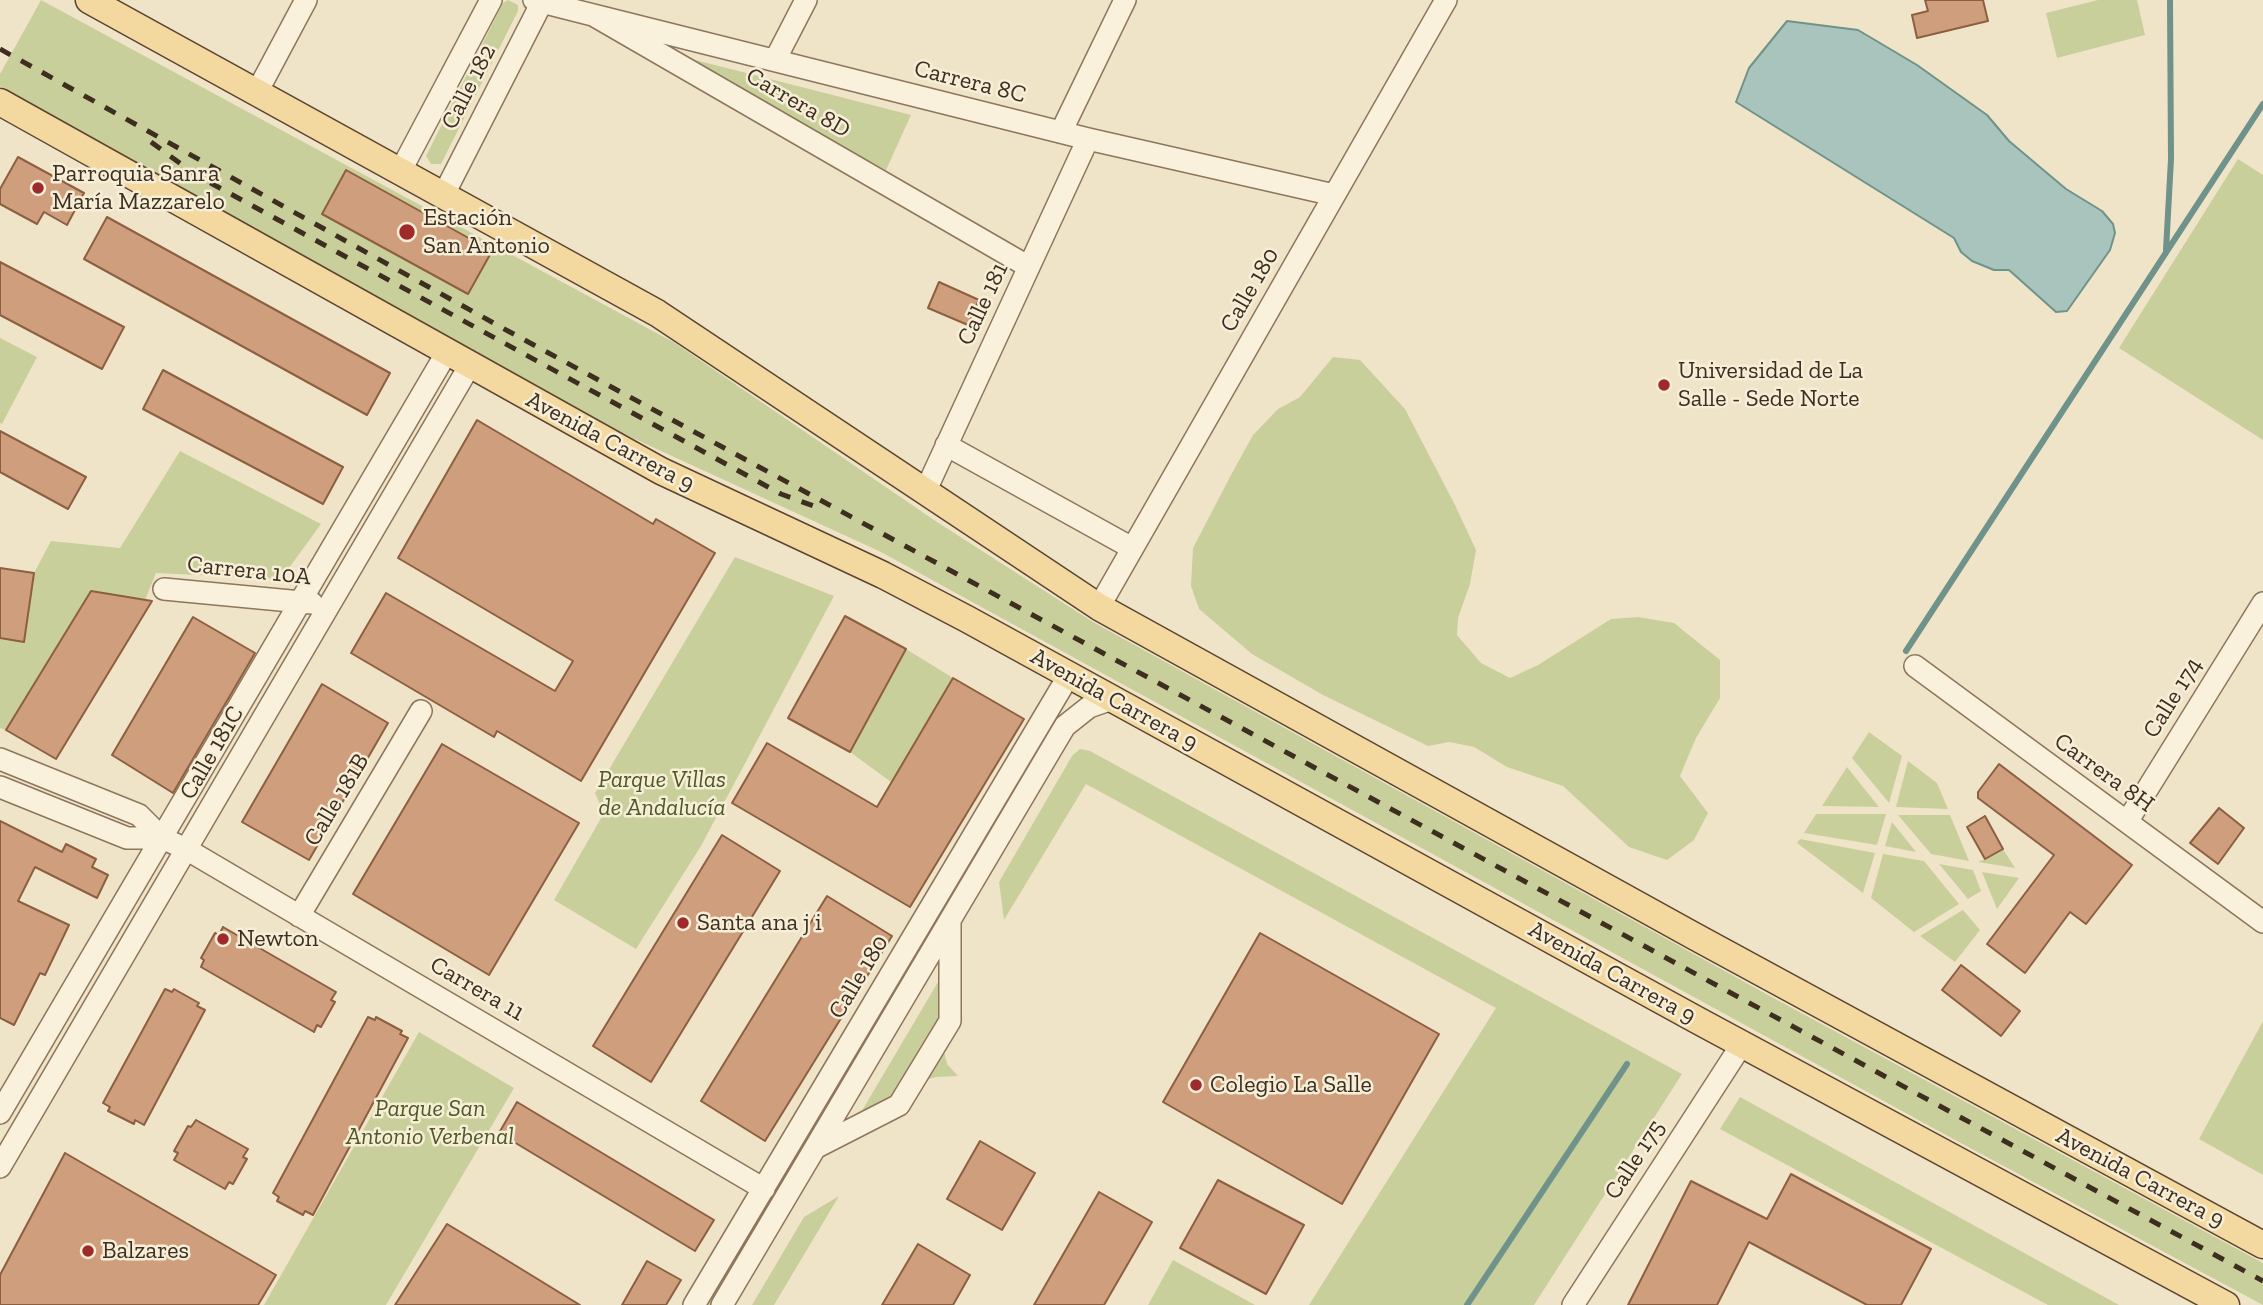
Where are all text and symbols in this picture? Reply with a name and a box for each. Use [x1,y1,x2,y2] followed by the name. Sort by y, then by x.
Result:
[435,40,503,134] street label: Calle 182
[911,54,1029,110] street label: Carrera 8C
[741,62,855,144] street label: Carrera 8D
[52,160,225,216] place label: Parroquia Sanra María Mazzarelo
[30,180,46,196] marker: Parroquia Sanra María Mazzarelo
[423,204,550,260] place label: Estación San Antonio
[397,222,417,242] marker: Estación San Antonio
[1214,243,1286,337] street label: Calle 180
[951,258,1015,350] street label: Calle 181
[1678,357,1863,413] place label: Universidad de La Salle - Sede Norte
[1656,377,1672,393] marker: Universidad de La Salle - Sede Norte
[521,385,699,499] street label: Avenida Carrera 9
[186,550,312,592] street label: Carrera 10A
[1025,642,1203,758] street label: Avenida Carrera 9
[2137,653,2209,743] street label: Calle 174
[174,701,250,805] street label: Calle 181C
[2048,727,2160,819] street label: Carrera 8H
[298,749,376,851] street label: Calle 181B
[598,766,726,822] park label: Parque Villas de Andalucía
[697,909,822,937] place label: Santa ana j i
[675,915,691,931] marker: Santa ana j i
[1523,915,1701,1031] street label: Avenida Carrera 9
[237,925,319,953] place label: Newton
[823,930,895,1024] street label: Calle 180
[215,931,231,947] marker: Newton
[425,950,529,1028] street label: Carrera 11
[1210,1071,1372,1099] place label: Colegio La Salle
[1188,1077,1204,1093] marker: Colegio La Salle
[346,1095,514,1151] park label: Parque San Antonio Verbenal
[1599,1115,1671,1205] street label: Calle 175
[2051,1121,2229,1235] street label: Avenida Carrera 9
[102,1237,189,1265] place label: Balzares
[80,1243,96,1259] marker: Balzares

